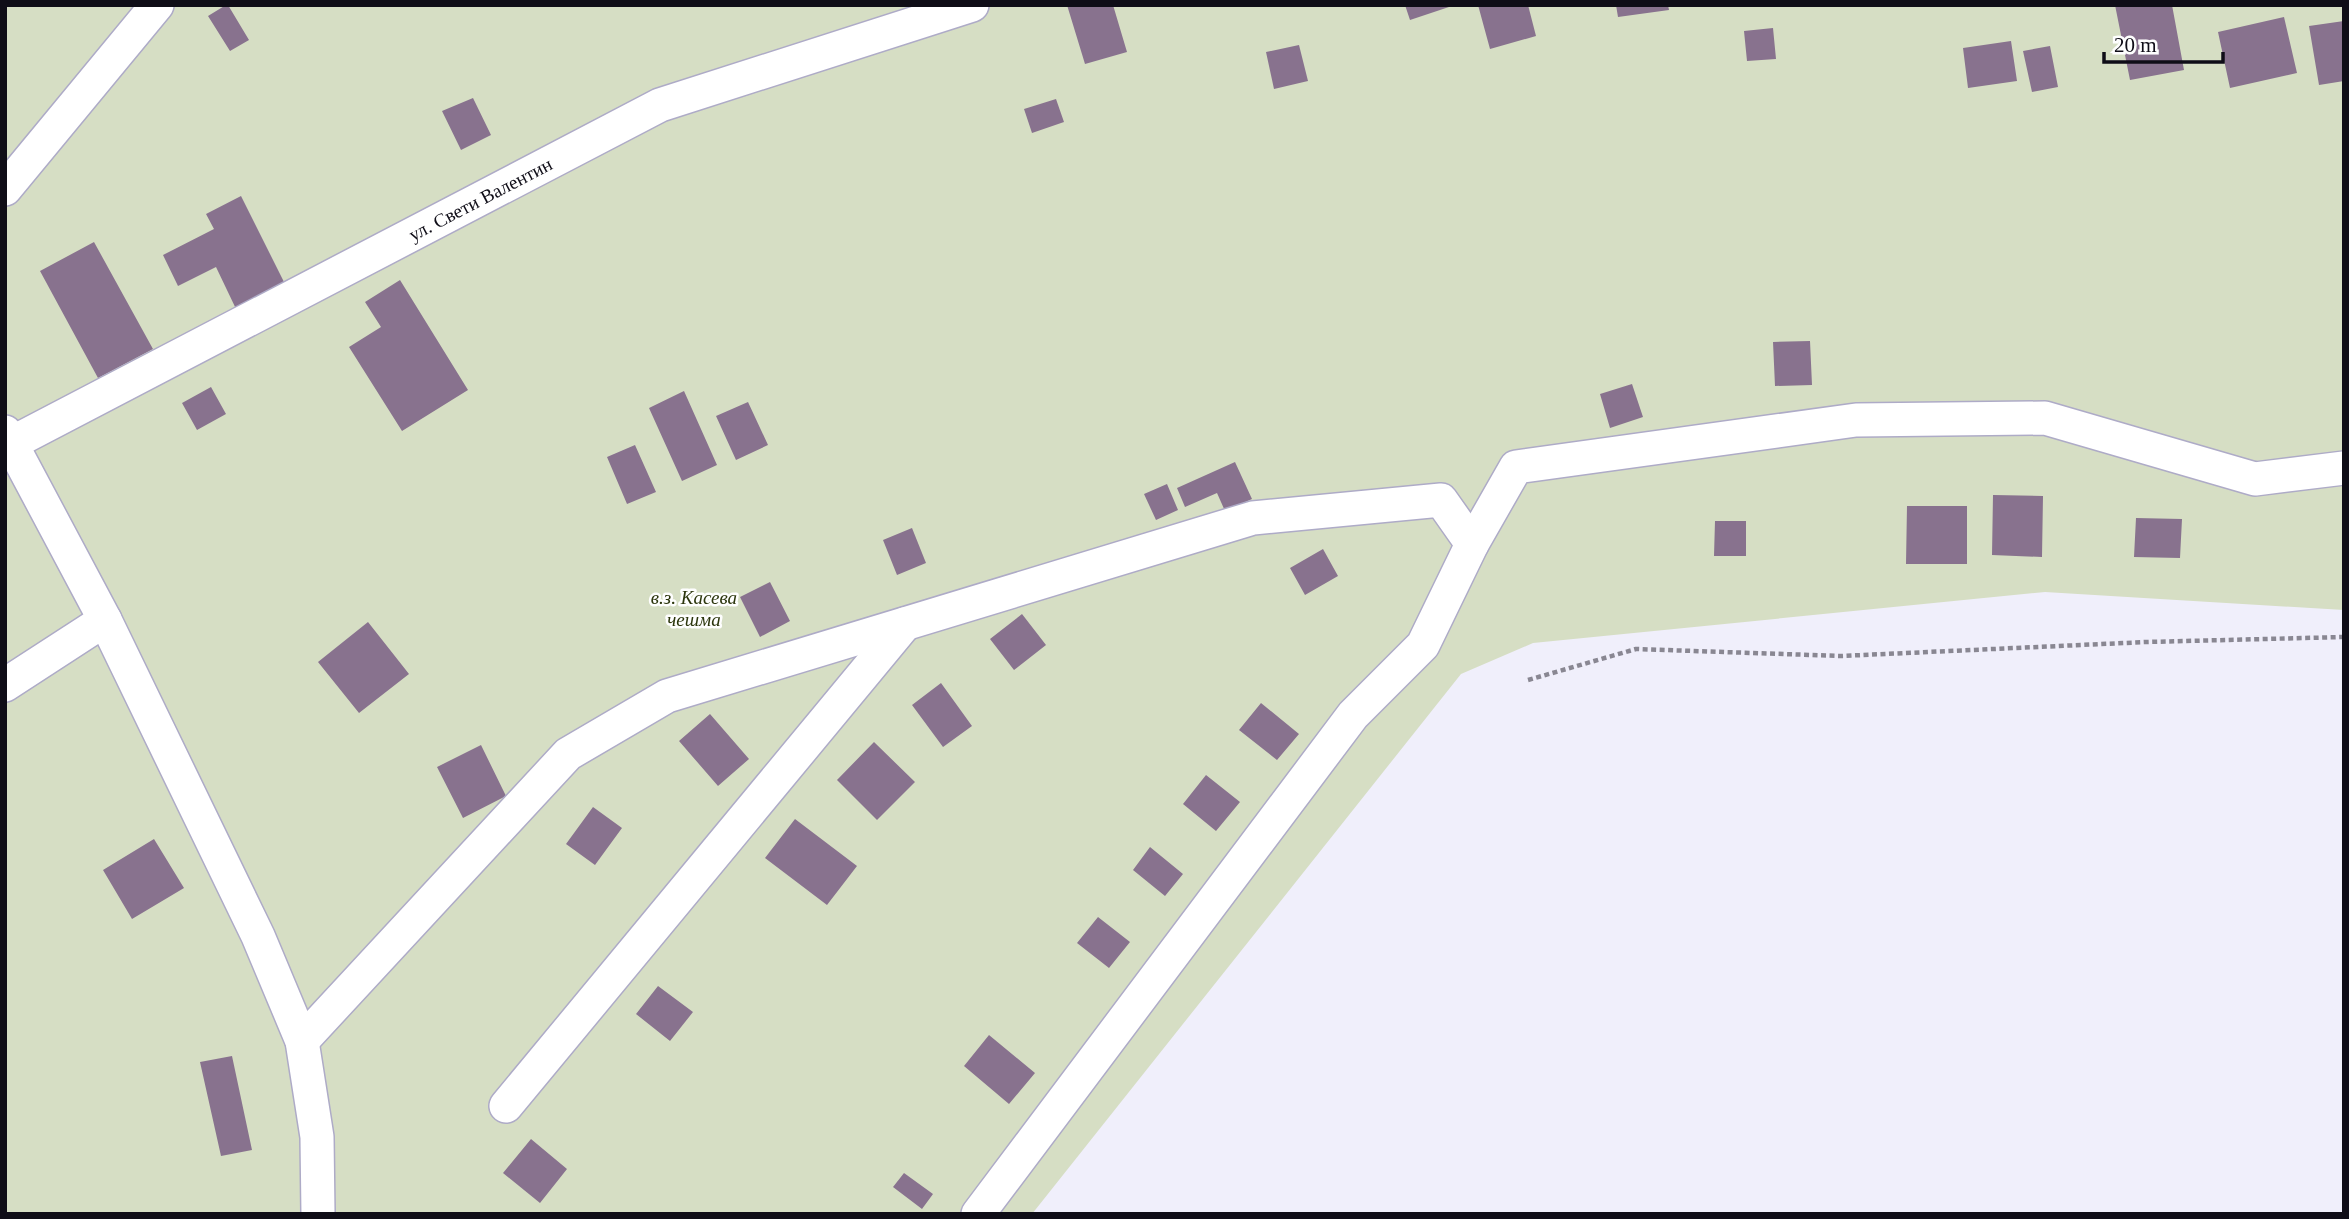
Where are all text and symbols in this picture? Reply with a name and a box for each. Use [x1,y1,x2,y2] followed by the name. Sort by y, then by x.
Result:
[2104,21,2223,65] scale bar
[2114,33,2157,57] text: 20 m
[405,153,556,245] street label: ул. Свети Валентин
[651,587,737,630] park label: в.з. Касева чешма

